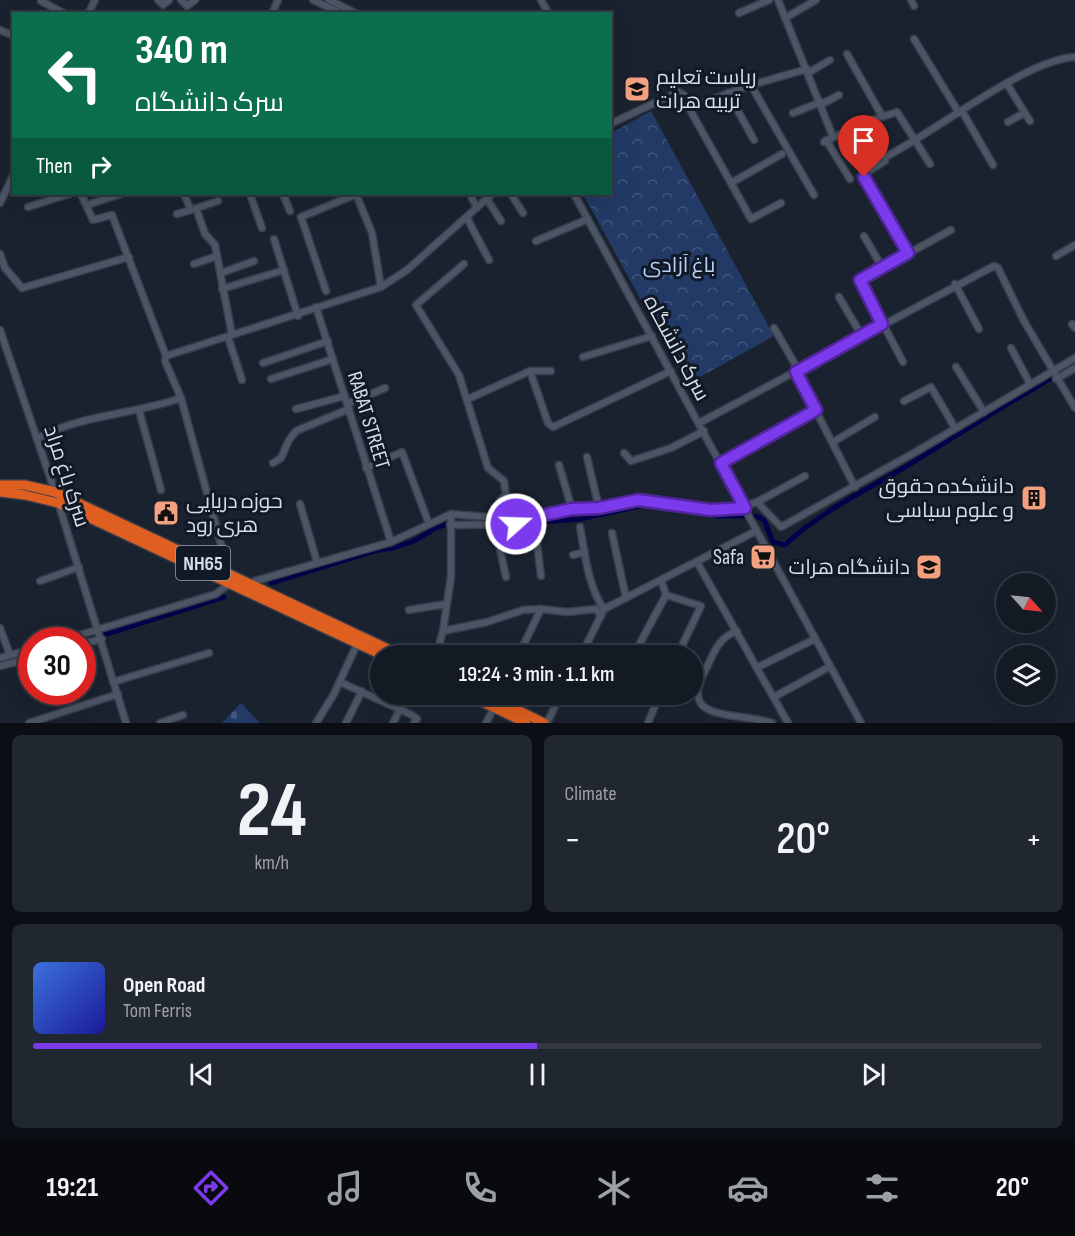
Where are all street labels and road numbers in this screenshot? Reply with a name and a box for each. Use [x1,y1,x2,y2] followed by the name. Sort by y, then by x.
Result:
[638,291,715,405] street label: سرک دانشگاه
[342,368,395,472] street label: RABAT STREET
[37,422,95,530] street label: سرک باغ مراد
[176,546,230,580] road number: NH65

